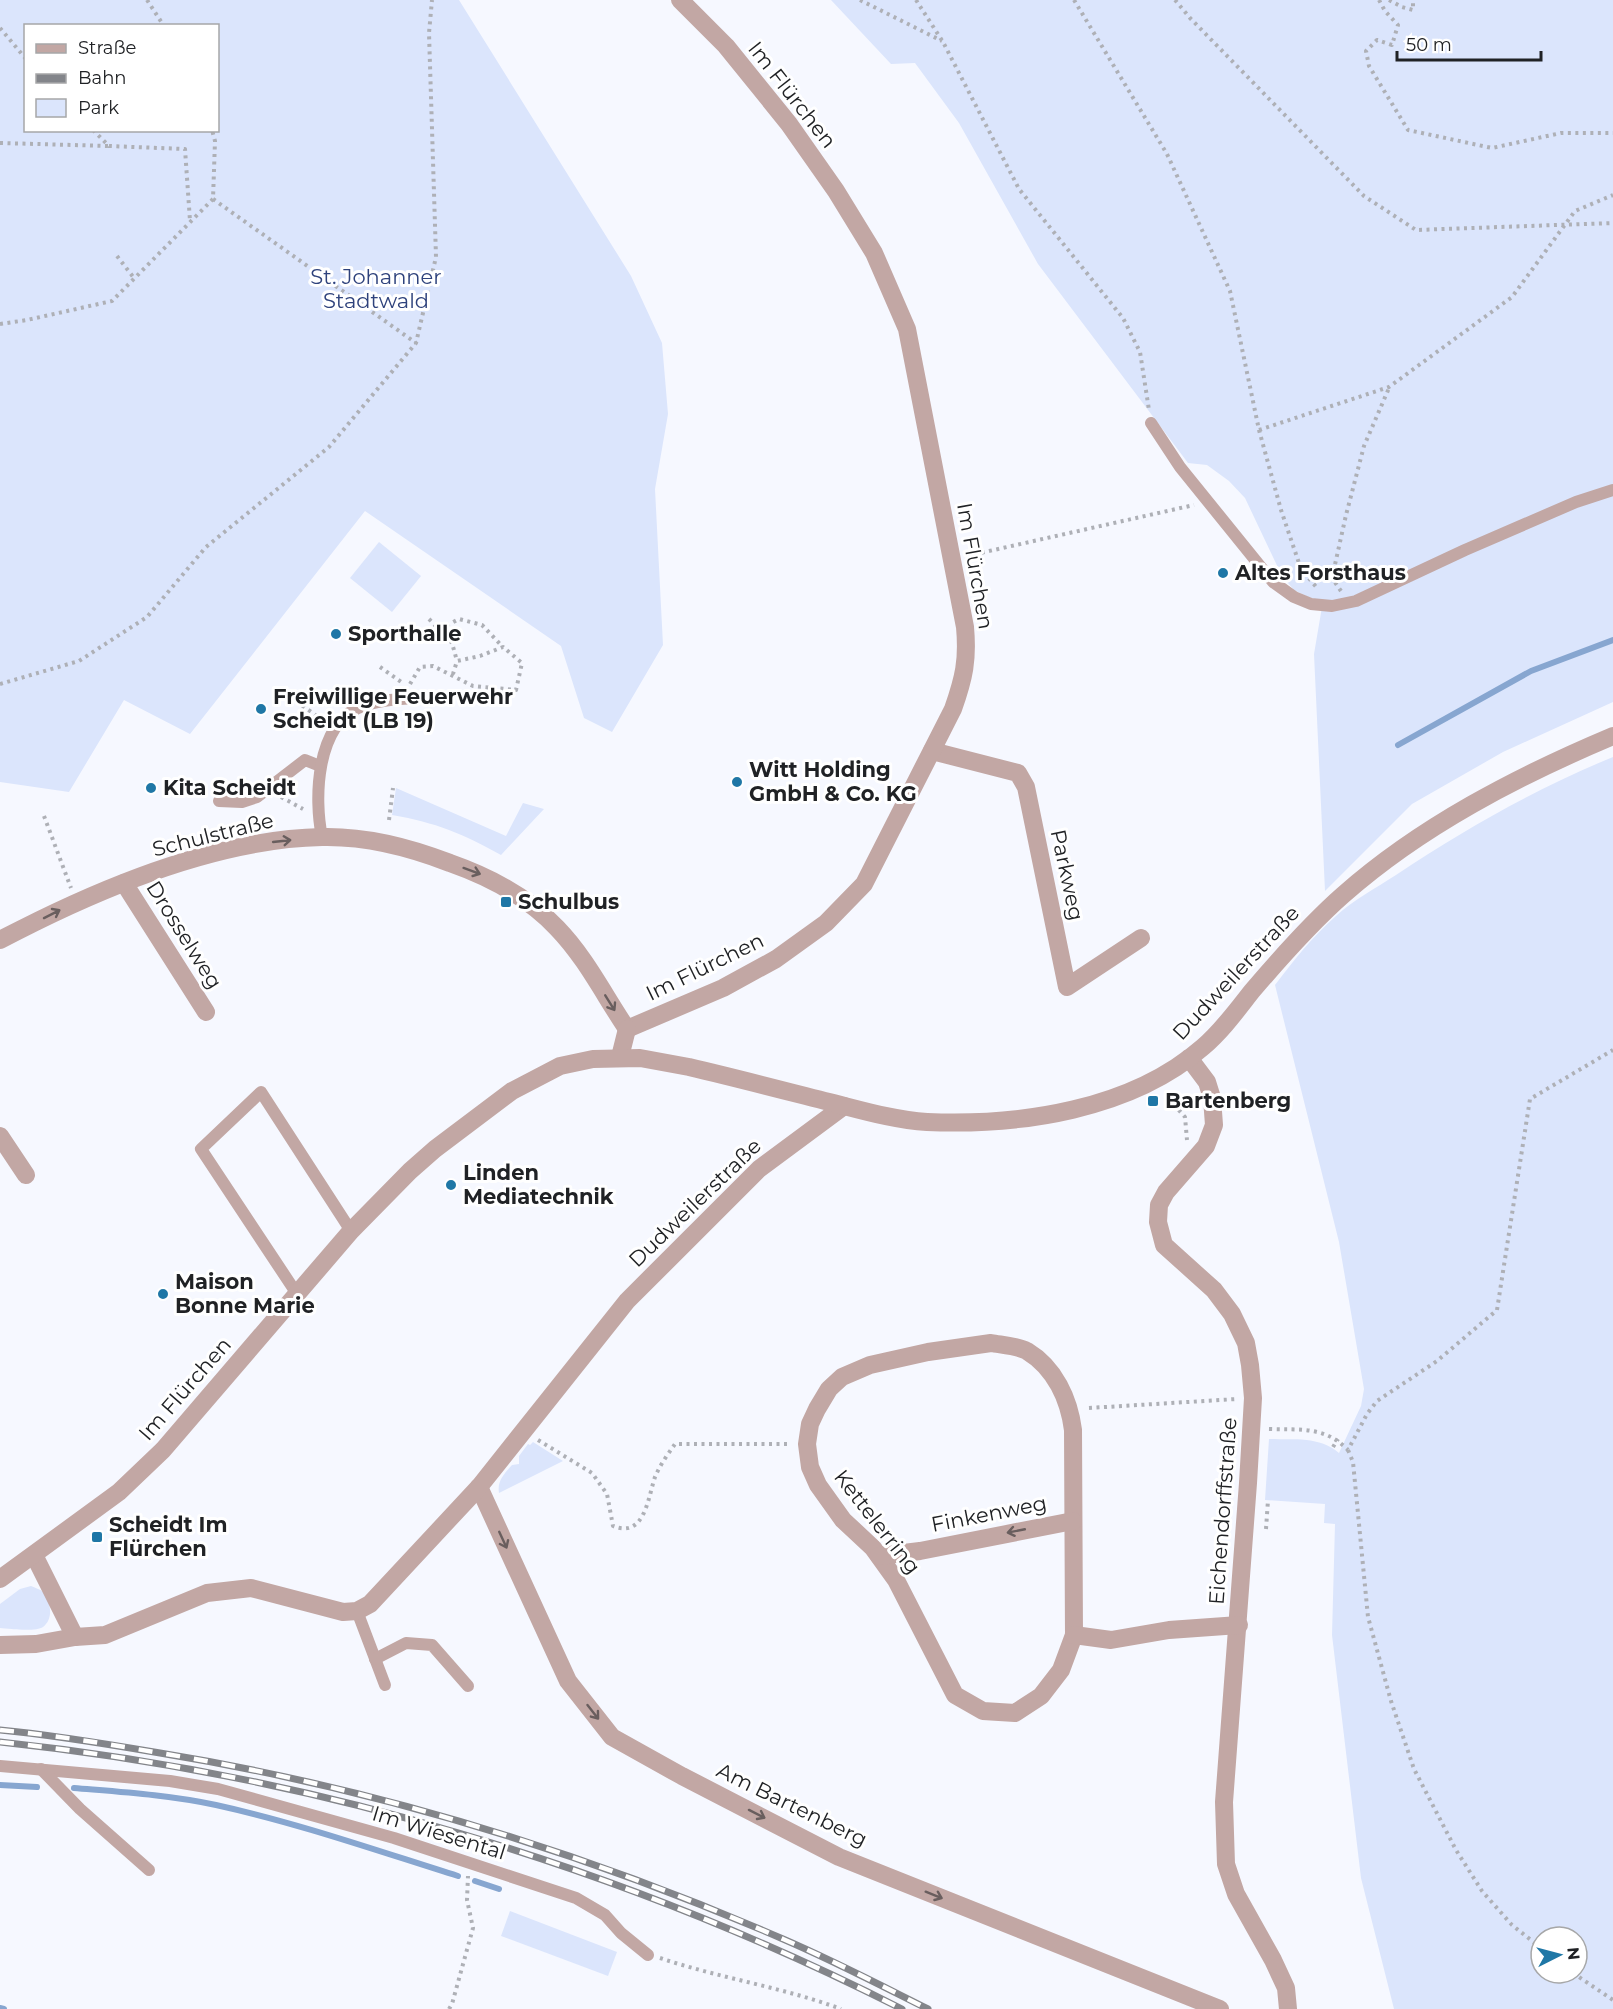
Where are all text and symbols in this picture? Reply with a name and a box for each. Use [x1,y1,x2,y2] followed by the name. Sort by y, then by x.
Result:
[24,24,219,132] legend
[1397,24,1541,62] scale bar
[1406,34,1452,56] text: 50 m
[78,37,137,59] text: Straße
[743,37,842,153] street label: Im Flürchen
[78,67,127,89] text: Bahn
[78,97,119,119] text: Park
[310,264,442,313] park label: St. Johanner Stadtwald
[952,501,999,631] street label: Im Flürchen
[1234,560,1406,585] place label: Altes Forsthaus
[1216,566,1230,580] marker: Altes Forsthaus
[348,621,462,646] place label: Sporthalle
[329,627,343,641] marker: Sporthalle
[273,684,513,733] place label: Freiwillige Feuerwehr Scheidt (LB 19)
[254,702,268,716] marker: Freiwillige Feuerwehr Scheidt (LB 19)
[749,757,917,806] place label: Witt Holding GmbH & Co. KG
[163,775,296,800] place label: Kita Scheidt
[730,775,744,789] marker: Witt Holding GmbH & Co. KG
[144,781,158,795] marker: Kita Scheidt
[150,807,276,862] street label: Schulstraße
[1046,827,1089,923] street label: Parkweg
[272,835,292,846] one-way arrow
[462,866,481,877] one-way arrow
[141,876,228,993] street label: Drosselweg
[518,889,619,914] place label: Schulbus
[499,895,513,909] marker: Schulbus
[1167,900,1304,1045] street label: Dudweilerstraße
[43,908,61,919] one-way arrow
[642,927,768,1006] street label: Im Flürchen
[604,994,616,1011] one-way arrow
[1165,1088,1291,1113] place label: Bartenberg
[1146,1094,1160,1108] marker: Bartenberg
[623,1133,766,1272] street label: Dudweilerstraße
[463,1160,614,1209] place label: Linden Mediatechnik
[444,1178,458,1192] marker: Linden Mediatechnik
[175,1269,315,1318] place label: Maison Bonne Marie
[156,1287,170,1301] marker: Maison Bonne Marie
[133,1332,236,1445] street label: Im Flürchen
[1203,1416,1242,1606] street label: Eichendorffstraße
[829,1465,926,1579] street label: Kettelerring
[929,1490,1049,1537] street label: Finkenweg
[109,1512,227,1561] place label: Scheidt Im Flürchen
[1006,1526,1026,1537] one-way arrow
[90,1530,104,1544] marker: Scheidt Im Flürchen
[498,1531,510,1549] one-way arrow
[586,1704,599,1720] one-way arrow
[713,1757,872,1852] street label: Am Bartenberg
[369,1800,509,1865] street label: Im Wiesental
[747,1809,765,1820] one-way arrow
[924,1890,943,1901] one-way arrow
[1529,1925,1589,1985] north arrow
[1563,1946,1584,1961] text: N

